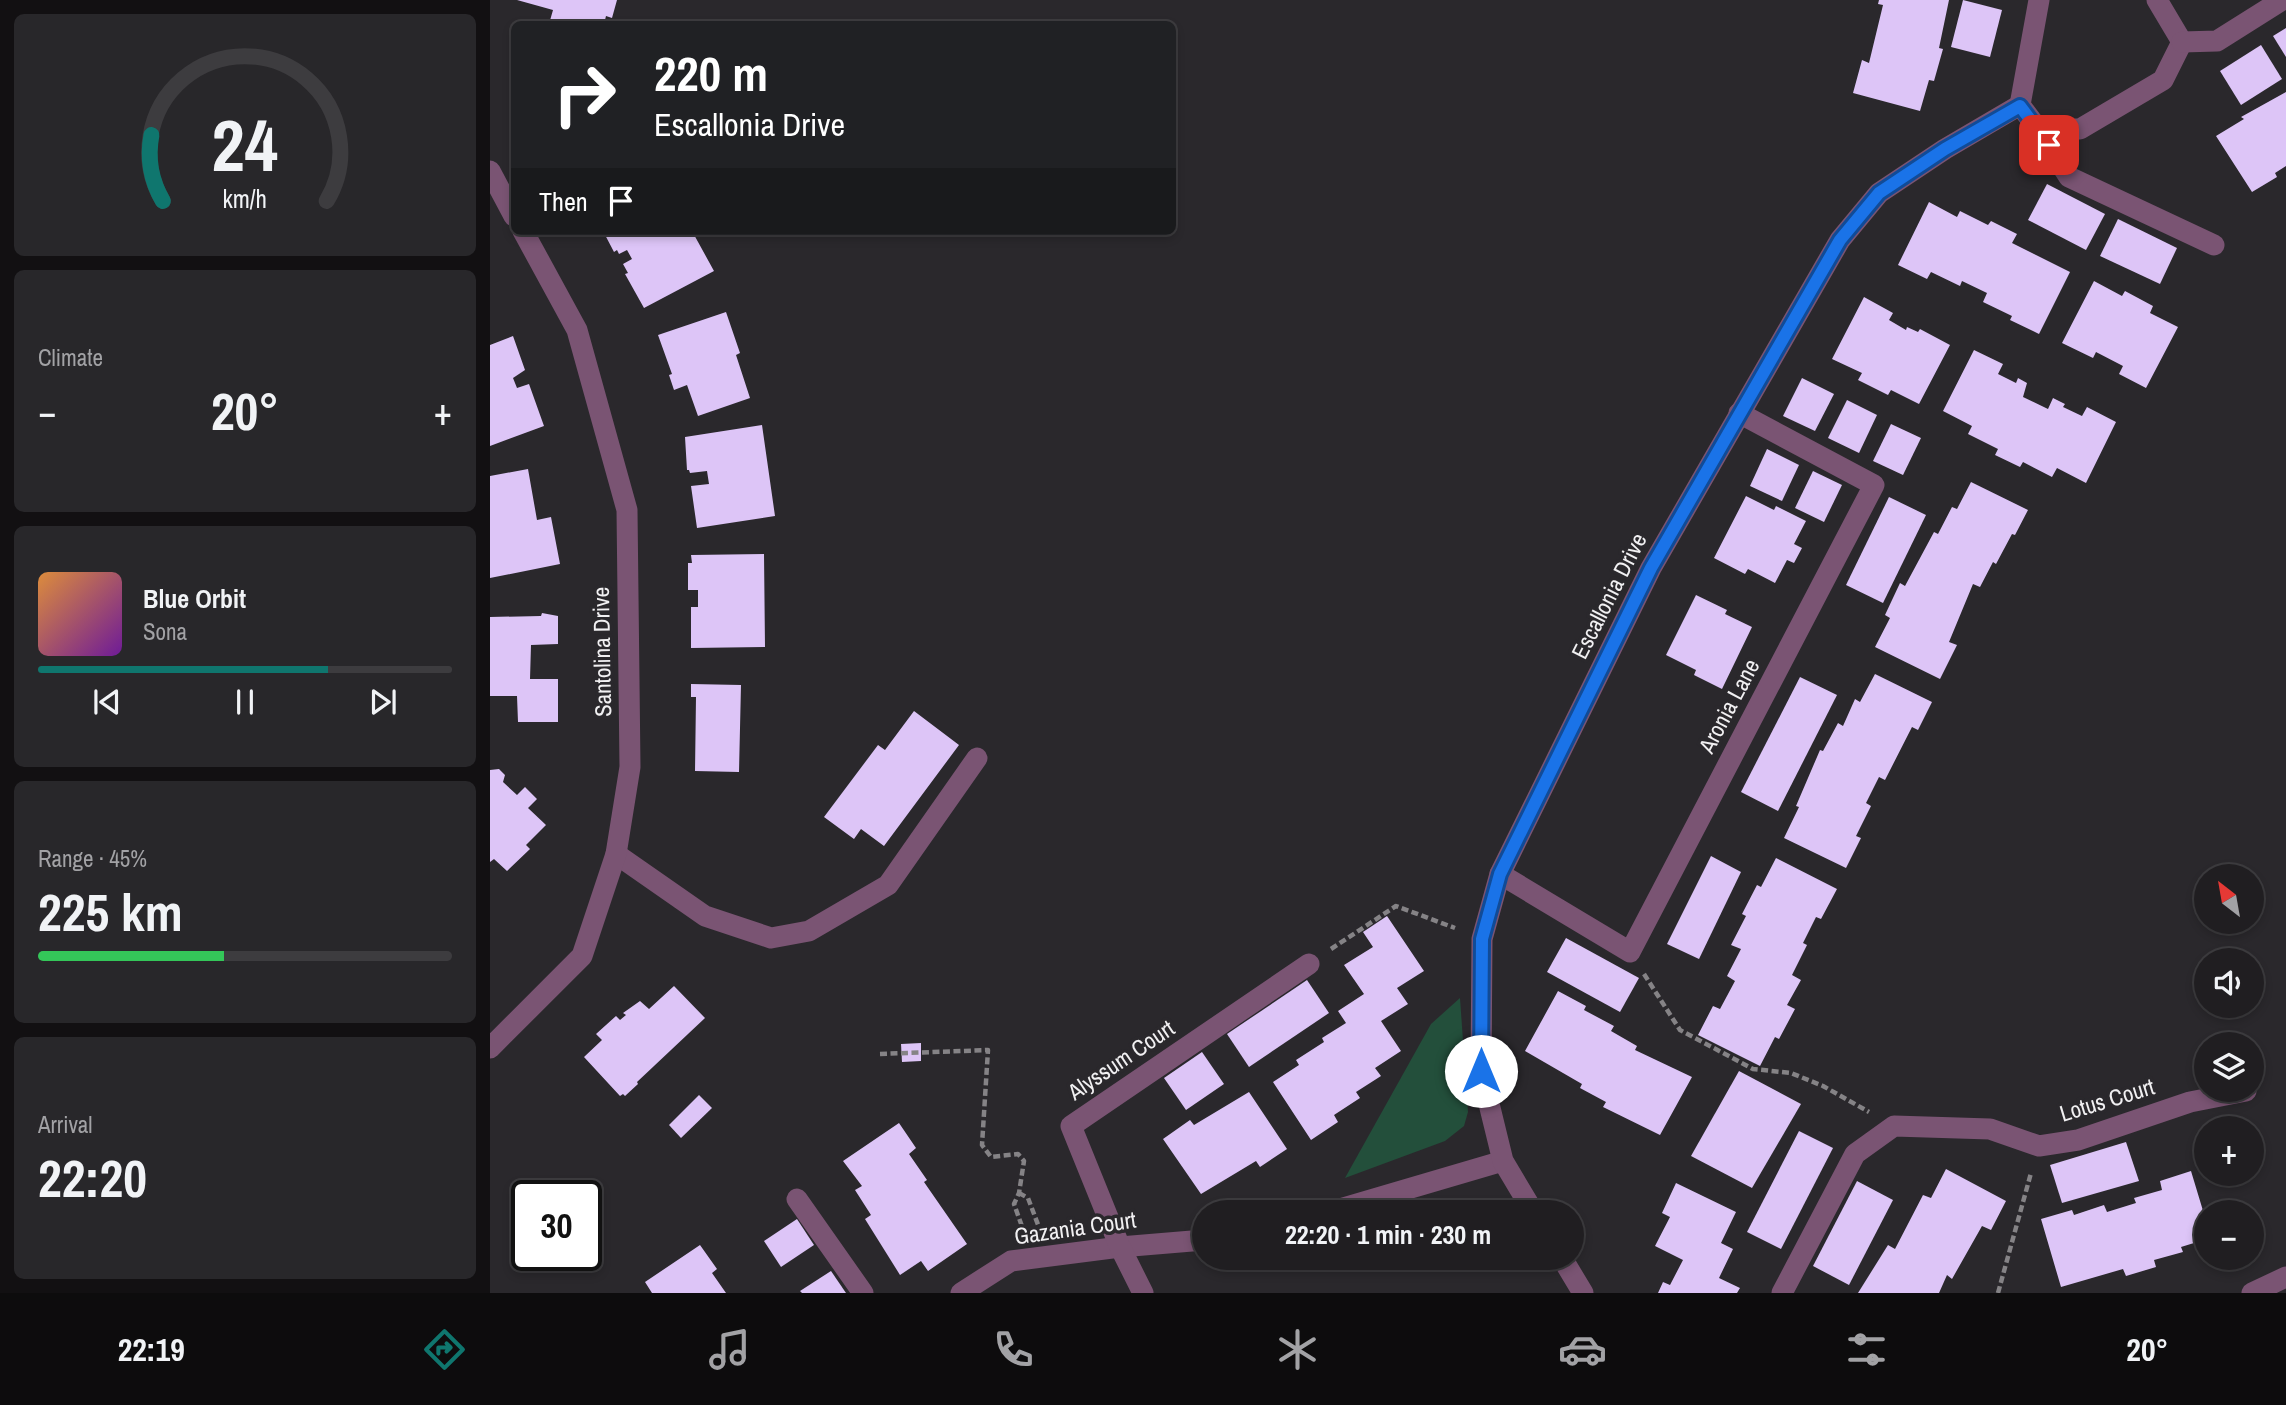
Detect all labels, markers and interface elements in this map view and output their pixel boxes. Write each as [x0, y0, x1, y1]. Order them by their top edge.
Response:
text: 220 m [654, 40, 768, 106]
icon: right [539, 49, 630, 140]
text: 24 [212, 96, 278, 194]
text: Escallonia Drive [654, 103, 845, 146]
pin [2019, 115, 2079, 175]
icon: arrive [2030, 126, 2068, 164]
text: km/h [223, 182, 267, 216]
icon: arrive [602, 182, 640, 220]
text: Then [539, 184, 588, 219]
text: Climate [38, 342, 103, 373]
text: 20° [211, 376, 279, 446]
text: − [38, 386, 56, 437]
text: + [434, 386, 452, 437]
street label: Escallonia Drive [1564, 528, 1654, 664]
text: Blue Orbit [143, 581, 246, 616]
street label: Santolina Drive [585, 587, 618, 717]
text: Sona [143, 616, 187, 647]
street label: Aronia Lane [1690, 653, 1766, 759]
icon: previous [88, 683, 126, 721]
icon: pause [226, 683, 264, 721]
icon: next [364, 683, 402, 721]
text: Range · 45% [38, 843, 147, 874]
north arrow [2194, 864, 2264, 934]
map controls [2194, 864, 2264, 1270]
text: 225 km [38, 877, 183, 947]
button: sound [2194, 948, 2264, 1018]
street label: Alyssum Court [1060, 1012, 1180, 1107]
button: layers [2194, 1032, 2264, 1102]
position arrow [1444, 1034, 1518, 1108]
street label: Lotus Court [2056, 1070, 2158, 1129]
text: Arrival [38, 1109, 93, 1140]
button: + [2194, 1116, 2264, 1186]
text: 22:20 [38, 1143, 147, 1213]
speed limit sign: 30 [511, 1180, 602, 1271]
button: − [2194, 1200, 2264, 1270]
street label: Gazania Court [1012, 1204, 1138, 1251]
text: 22:20 · 1 min · 230 m [1285, 1217, 1491, 1252]
icon: directions [420, 1325, 469, 1374]
icon: music [705, 1325, 754, 1374]
icon: phone [989, 1325, 1038, 1374]
icon: climate [1273, 1325, 1322, 1374]
icon: car [1558, 1325, 1607, 1374]
icon: filters [1842, 1325, 1891, 1374]
text: 22:19 [118, 1328, 185, 1371]
text: 20° [2126, 1328, 2168, 1371]

